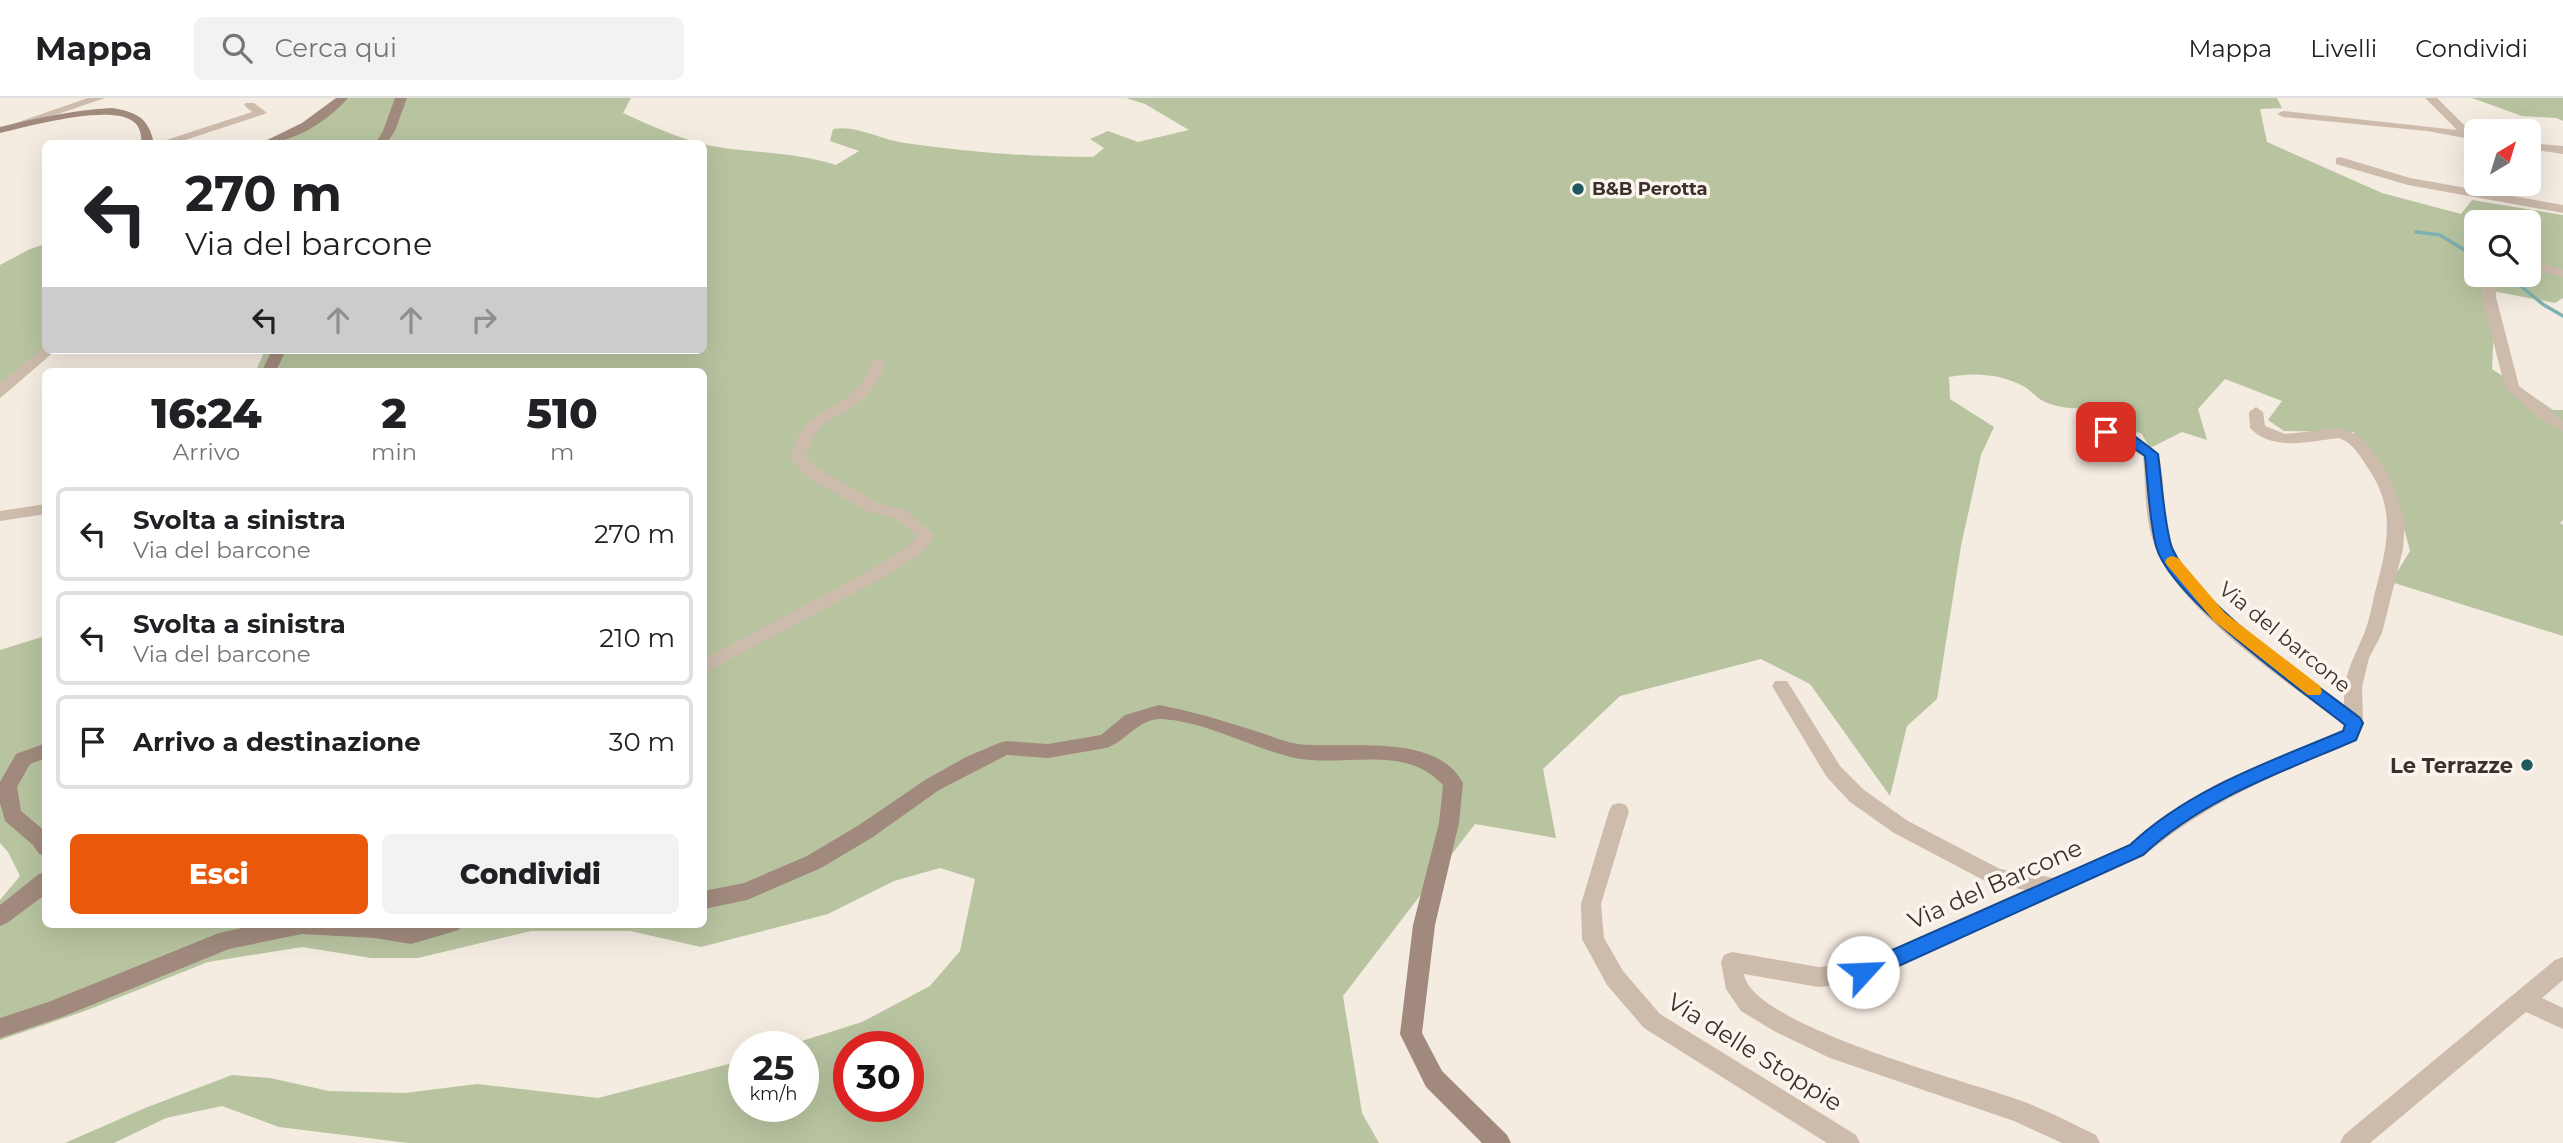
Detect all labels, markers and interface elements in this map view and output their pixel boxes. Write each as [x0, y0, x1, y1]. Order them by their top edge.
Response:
search box [194, 17, 684, 80]
text: Mappa [35, 28, 152, 68]
icon: search [218, 29, 256, 67]
text: Cerca qui [274, 32, 397, 64]
text: Mappa [2189, 34, 2272, 63]
text: Livelli [2310, 34, 2377, 63]
text: Condividi [2415, 34, 2528, 63]
north arrow [2464, 119, 2541, 196]
map controls [2464, 119, 2541, 287]
text: 270 m [185, 164, 342, 223]
icon: left [70, 168, 161, 259]
place label: B&B Perotta [1592, 178, 1708, 200]
marker: B&B Perotta [1570, 181, 1586, 197]
button: search [2464, 210, 2541, 287]
text: Via del barcone [185, 224, 432, 263]
icon: left [246, 301, 284, 339]
icon: ahead [319, 301, 357, 339]
icon: ahead [392, 301, 430, 339]
icon: right [465, 301, 503, 339]
text: 16:24 [151, 387, 262, 439]
text: 2 [382, 387, 407, 439]
text: 510 [526, 387, 598, 439]
pin [2076, 402, 2136, 462]
icon: arrive [2087, 413, 2125, 451]
text: Arrivo [173, 438, 240, 466]
text: min [371, 438, 417, 466]
text: m [550, 438, 574, 466]
text: Svolta a sinistra [133, 504, 346, 536]
icon: left [74, 515, 112, 553]
text: 270 m [594, 518, 675, 550]
text: Via del barcone [133, 536, 311, 564]
street label: Via del barcone [2214, 576, 2356, 698]
text: Svolta a sinistra [133, 608, 346, 640]
icon: left [74, 619, 112, 657]
text: 210 m [599, 622, 675, 654]
text: Via del barcone [133, 640, 311, 668]
icon: arrive [74, 723, 112, 761]
text: Arrivo a destinazione [133, 726, 421, 758]
text: 30 m [609, 726, 675, 758]
place label: Le Terrazze [2390, 753, 2513, 778]
marker: Le Terrazze [2519, 757, 2535, 773]
street label: Via del Barcone [1904, 833, 2086, 935]
button: Esci [70, 834, 368, 914]
button: Condividi [382, 834, 679, 914]
position arrow [1826, 935, 1900, 1009]
street label: Via delle Stoppie [1662, 987, 1848, 1117]
speed limit sign: 30 [833, 1031, 924, 1122]
text: 25 [753, 1046, 794, 1089]
text: km/h [749, 1083, 798, 1105]

